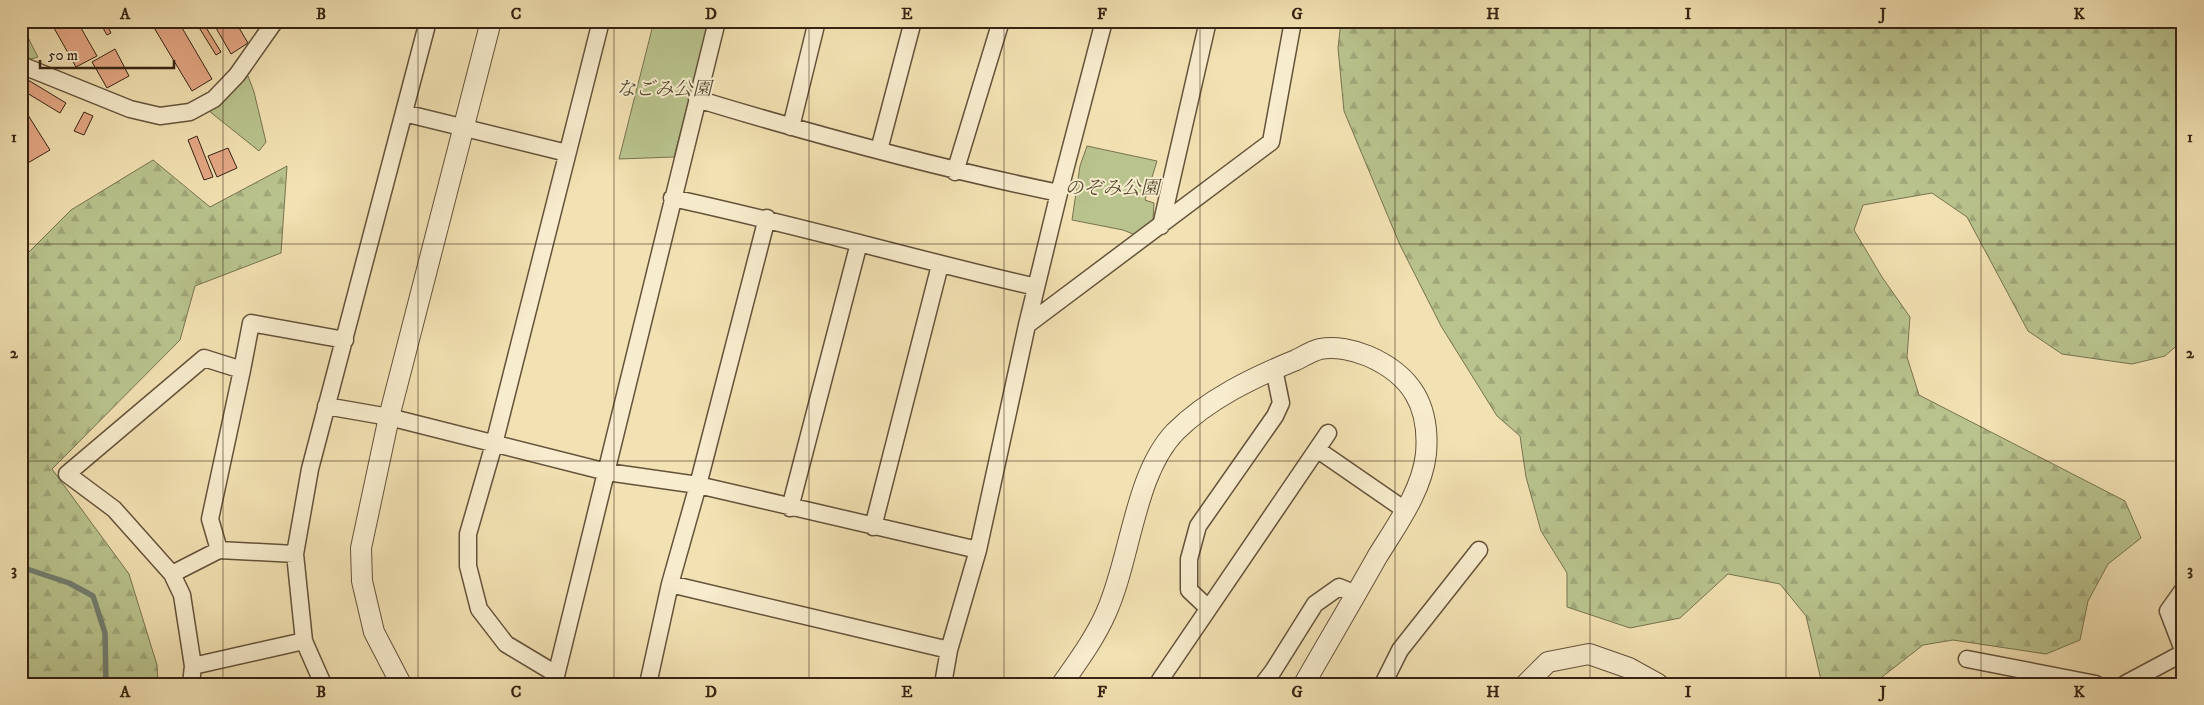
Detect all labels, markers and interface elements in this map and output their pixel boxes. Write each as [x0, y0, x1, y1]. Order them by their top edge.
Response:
text: A [119, 4, 131, 24]
text: B [316, 4, 326, 24]
text: C [511, 4, 521, 24]
text: D [705, 4, 717, 24]
text: E [901, 4, 913, 24]
text: F [1097, 4, 1107, 24]
text: G [1291, 4, 1303, 24]
text: H [1486, 4, 1500, 24]
text: I [1685, 4, 1692, 24]
text: J [1878, 4, 1887, 24]
text: K [2073, 4, 2085, 24]
scale bar [40, 38, 174, 70]
text: 50 m [48, 46, 78, 65]
park label: なごみ公園 [616, 78, 714, 101]
text: 1 [11, 127, 17, 147]
text: 1 [2187, 127, 2193, 147]
park label: のぞみ公園 [1064, 177, 1162, 200]
text: 2 [10, 343, 19, 363]
text: 2 [2186, 343, 2195, 363]
text: 3 [11, 560, 17, 580]
text: 3 [2187, 560, 2193, 580]
text: A [119, 682, 131, 702]
text: B [316, 682, 326, 702]
text: C [511, 682, 521, 702]
text: D [705, 682, 717, 702]
text: E [901, 682, 913, 702]
text: F [1097, 682, 1107, 702]
text: G [1291, 682, 1303, 702]
text: H [1486, 682, 1500, 702]
text: I [1685, 682, 1692, 702]
text: J [1878, 682, 1887, 702]
text: K [2073, 682, 2085, 702]

